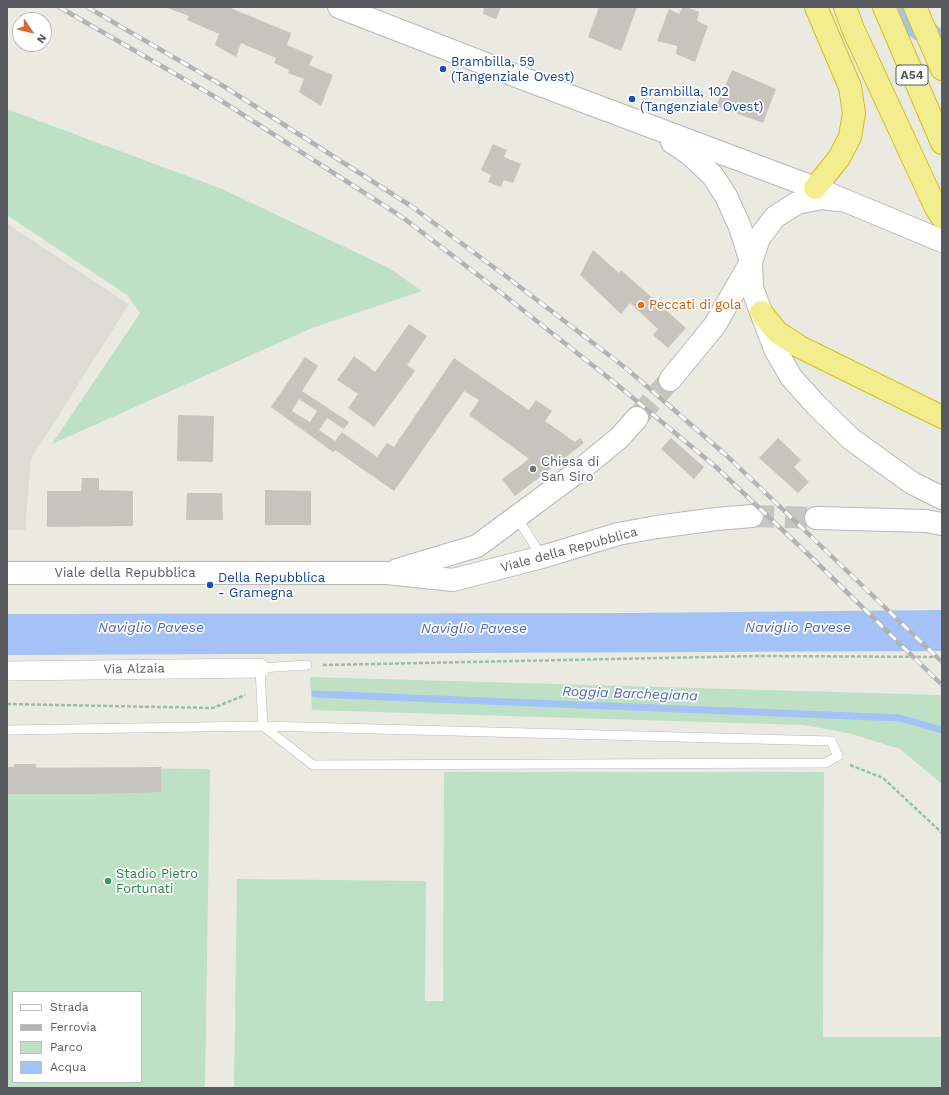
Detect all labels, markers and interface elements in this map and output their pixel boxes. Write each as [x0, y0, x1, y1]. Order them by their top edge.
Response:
north arrow [12, 12, 52, 52]
text: N [34, 32, 49, 46]
place label: Brambilla, 59 (Tangenziale Ovest) [451, 54, 574, 85]
marker: Brambilla, 59 (Tangenziale Ovest) [438, 64, 448, 74]
road number: A54 [896, 65, 928, 85]
place label: Brambilla, 102 (Tangenziale Ovest) [640, 84, 763, 115]
marker: Brambilla, 102 (Tangenziale Ovest) [627, 94, 637, 104]
place label: Peccati di gola [649, 297, 741, 313]
marker: Peccati di gola [636, 300, 646, 310]
place label: Chiesa di San Siro [541, 454, 599, 485]
marker: Chiesa di San Siro [528, 464, 538, 474]
street label: Viale della Repubblica [499, 524, 639, 576]
street label: Viale della Repubblica [54, 565, 196, 581]
place label: Della Repubblica - Gramegna [218, 570, 325, 601]
marker: Della Repubblica - Gramegna [205, 580, 215, 590]
water label: Naviglio Pavese [98, 620, 204, 636]
water label: Naviglio Pavese [745, 620, 851, 636]
water label: Naviglio Pavese [421, 621, 527, 637]
street label: Via Alzaia [103, 661, 165, 677]
water label: Roggia Barchegiana [562, 683, 698, 705]
place label: Stadio Pietro Fortunati [116, 866, 198, 897]
marker: Stadio Pietro Fortunati [103, 876, 113, 886]
legend [12, 991, 142, 1083]
text: Strada [50, 1000, 89, 1014]
text: Ferrovia [50, 1020, 97, 1034]
text: Parco [50, 1040, 83, 1054]
text: Acqua [50, 1060, 86, 1074]

